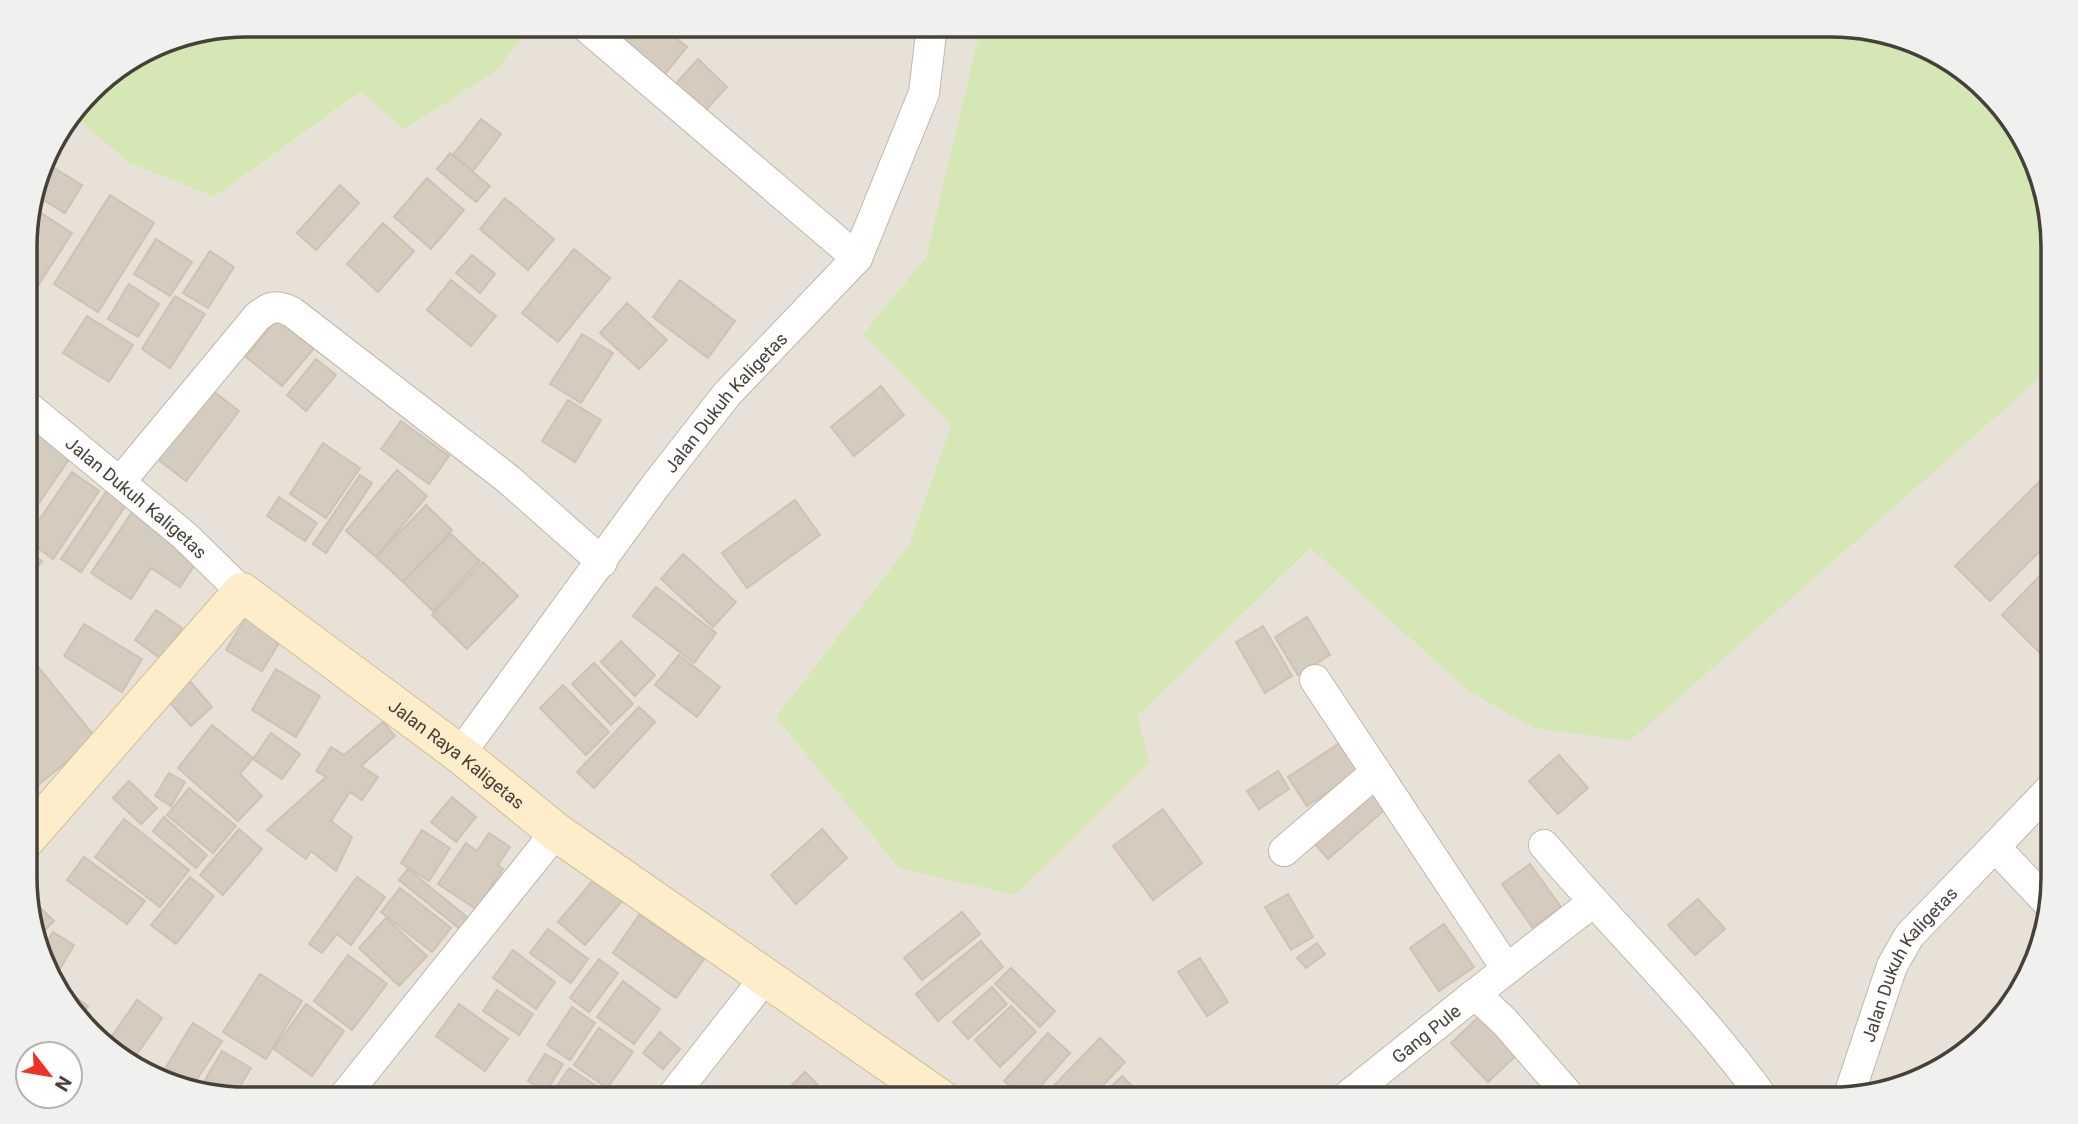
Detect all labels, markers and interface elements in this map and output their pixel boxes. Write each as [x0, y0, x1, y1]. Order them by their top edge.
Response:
street label: Jalan Dukuh Kaligetas [659, 328, 791, 476]
street label: Jalan Dukuh Kaligetas [62, 432, 212, 562]
street label: Jalan Raya Kaligetas [385, 694, 529, 813]
street label: Jalan Dukuh Kaligetas [1857, 882, 1961, 1044]
street label: Gang Pule [1387, 1000, 1464, 1067]
north arrow [14, 1040, 84, 1110]
text: N [50, 1072, 76, 1095]

